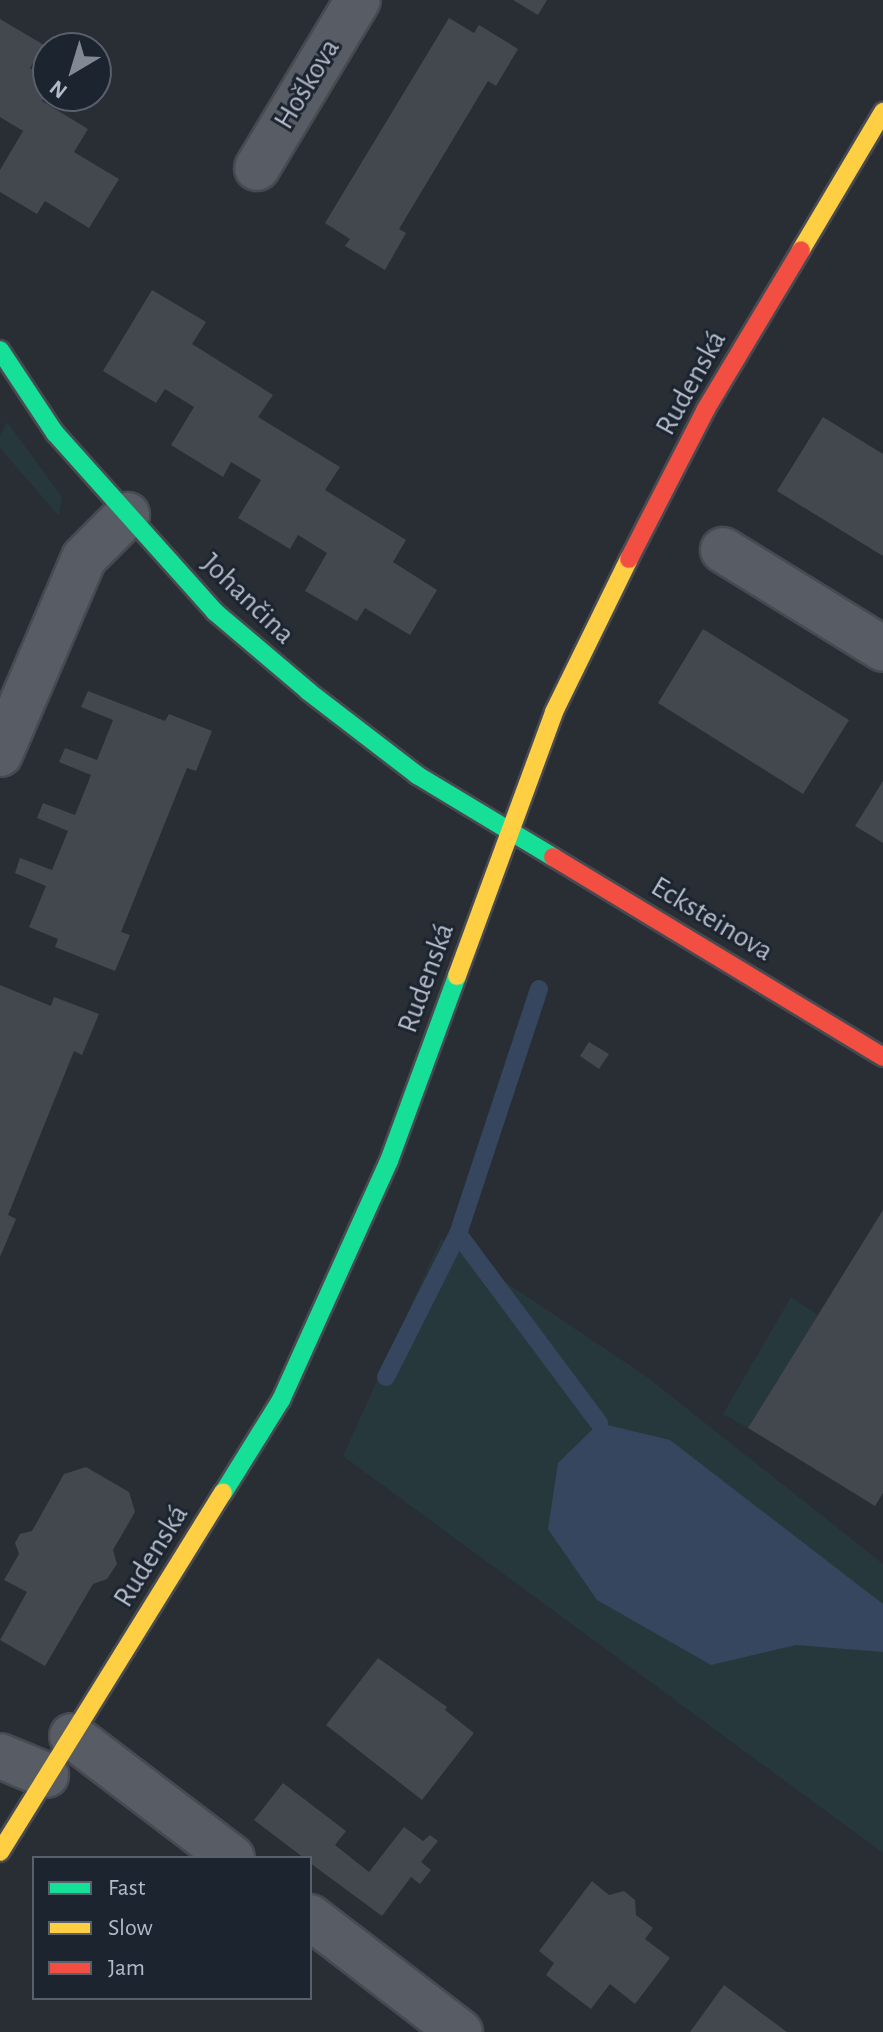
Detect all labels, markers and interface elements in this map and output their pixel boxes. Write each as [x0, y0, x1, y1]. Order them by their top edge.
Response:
north arrow [32, 32, 112, 112]
street label: Hoškova [266, 32, 348, 136]
text: N [46, 76, 71, 103]
street label: Rudenská [648, 324, 734, 442]
street label: Johančina [194, 546, 302, 652]
street label: Ecksteinova [644, 869, 780, 969]
street label: Rudenská [390, 918, 462, 1038]
street label: Rudenská [105, 1498, 197, 1614]
legend [32, 1856, 312, 2000]
text: Fast [108, 1876, 145, 1900]
text: Slow [108, 1916, 153, 1940]
text: Jam [108, 1956, 145, 1980]

